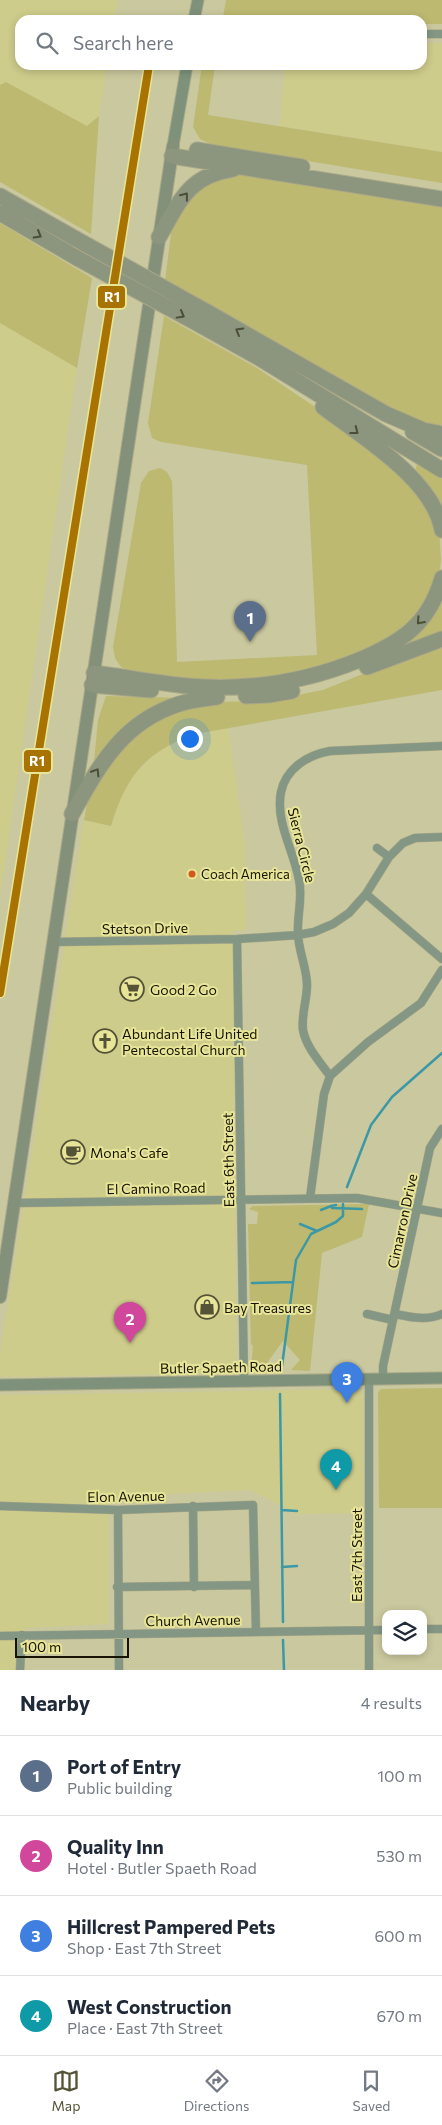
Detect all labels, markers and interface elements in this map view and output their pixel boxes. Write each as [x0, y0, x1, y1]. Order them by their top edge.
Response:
search box [15, 15, 427, 70]
icon: search [33, 29, 61, 57]
text: Search here [73, 31, 173, 54]
one-way arrow [179, 192, 188, 201]
one-way arrow [33, 229, 42, 239]
line badge: R1 [97, 285, 126, 309]
text: R1 [104, 288, 120, 305]
one-way arrow [176, 309, 185, 319]
one-way arrow [236, 327, 245, 337]
one-way arrow [349, 426, 358, 435]
pin: 1 [234, 601, 266, 642]
one-way arrow [417, 616, 426, 625]
your location [177, 726, 203, 752]
line badge: R1 [23, 749, 52, 773]
text: R1 [29, 752, 45, 769]
one-way arrow [90, 768, 100, 777]
street label: Sierra Circle [284, 806, 320, 884]
place label: Coach America [201, 866, 290, 882]
marker: Coach America [187, 869, 197, 879]
street label: Stetson Drive [102, 919, 188, 937]
supermarket icon: Good 2 Go [119, 976, 145, 1002]
place label: Good 2 Go [150, 981, 217, 998]
place label: Abundant Life United Pentecostal Church [122, 1025, 257, 1058]
church icon: Abundant Life United Pentecostal Church [92, 1028, 118, 1054]
street label: East 6th Street [219, 1112, 237, 1208]
cafe icon: Mona's Cafe [60, 1139, 86, 1165]
place label: Mona's Cafe [90, 1144, 168, 1161]
street label: Cimarron Drive [384, 1172, 420, 1270]
street label: El Camino Road [106, 1179, 206, 1197]
shop icon: Bay Treasures [194, 1294, 220, 1320]
place label: Bay Treasures [224, 1299, 311, 1316]
pin: 2 [114, 1302, 146, 1343]
street label: Butler Spaeth Road [160, 1357, 282, 1377]
pin: 3 [331, 1362, 363, 1403]
pin: 4 [320, 1449, 352, 1490]
street label: Elon Avenue [87, 1487, 165, 1505]
street label: East 7th Street [348, 1508, 365, 1602]
map controls [382, 1610, 427, 1655]
button: layers [382, 1610, 427, 1655]
street label: Church Avenue [145, 1611, 241, 1629]
scale bar [15, 1635, 129, 1658]
text: 100 m [22, 1638, 61, 1655]
text: Nearby [20, 1690, 90, 1715]
text: 4 results [361, 1693, 422, 1712]
text: Port of Entry [67, 1755, 181, 1778]
text: 1 [32, 1766, 40, 1785]
text: 100 m [377, 1766, 422, 1785]
text: Public building [67, 1778, 172, 1797]
text: Quality Inn [67, 1835, 164, 1858]
text: 2 [31, 1846, 41, 1865]
text: 530 m [376, 1846, 422, 1865]
text: Hotel · Butler Spaeth Road [67, 1858, 257, 1877]
text: Hillcrest Pampered Pets [67, 1915, 275, 1938]
text: 3 [31, 1926, 41, 1945]
text: 600 m [374, 1926, 422, 1945]
text: Shop · East 7th Street [67, 1938, 222, 1957]
text: West Construction [67, 1995, 232, 2018]
text: 4 [31, 2006, 41, 2025]
text: 670 m [376, 2006, 422, 2025]
text: Place · East 7th Street [67, 2018, 223, 2037]
tab: Map [52, 2067, 80, 2114]
tab: Directions [184, 2067, 249, 2114]
tab: Saved [353, 2067, 390, 2114]

